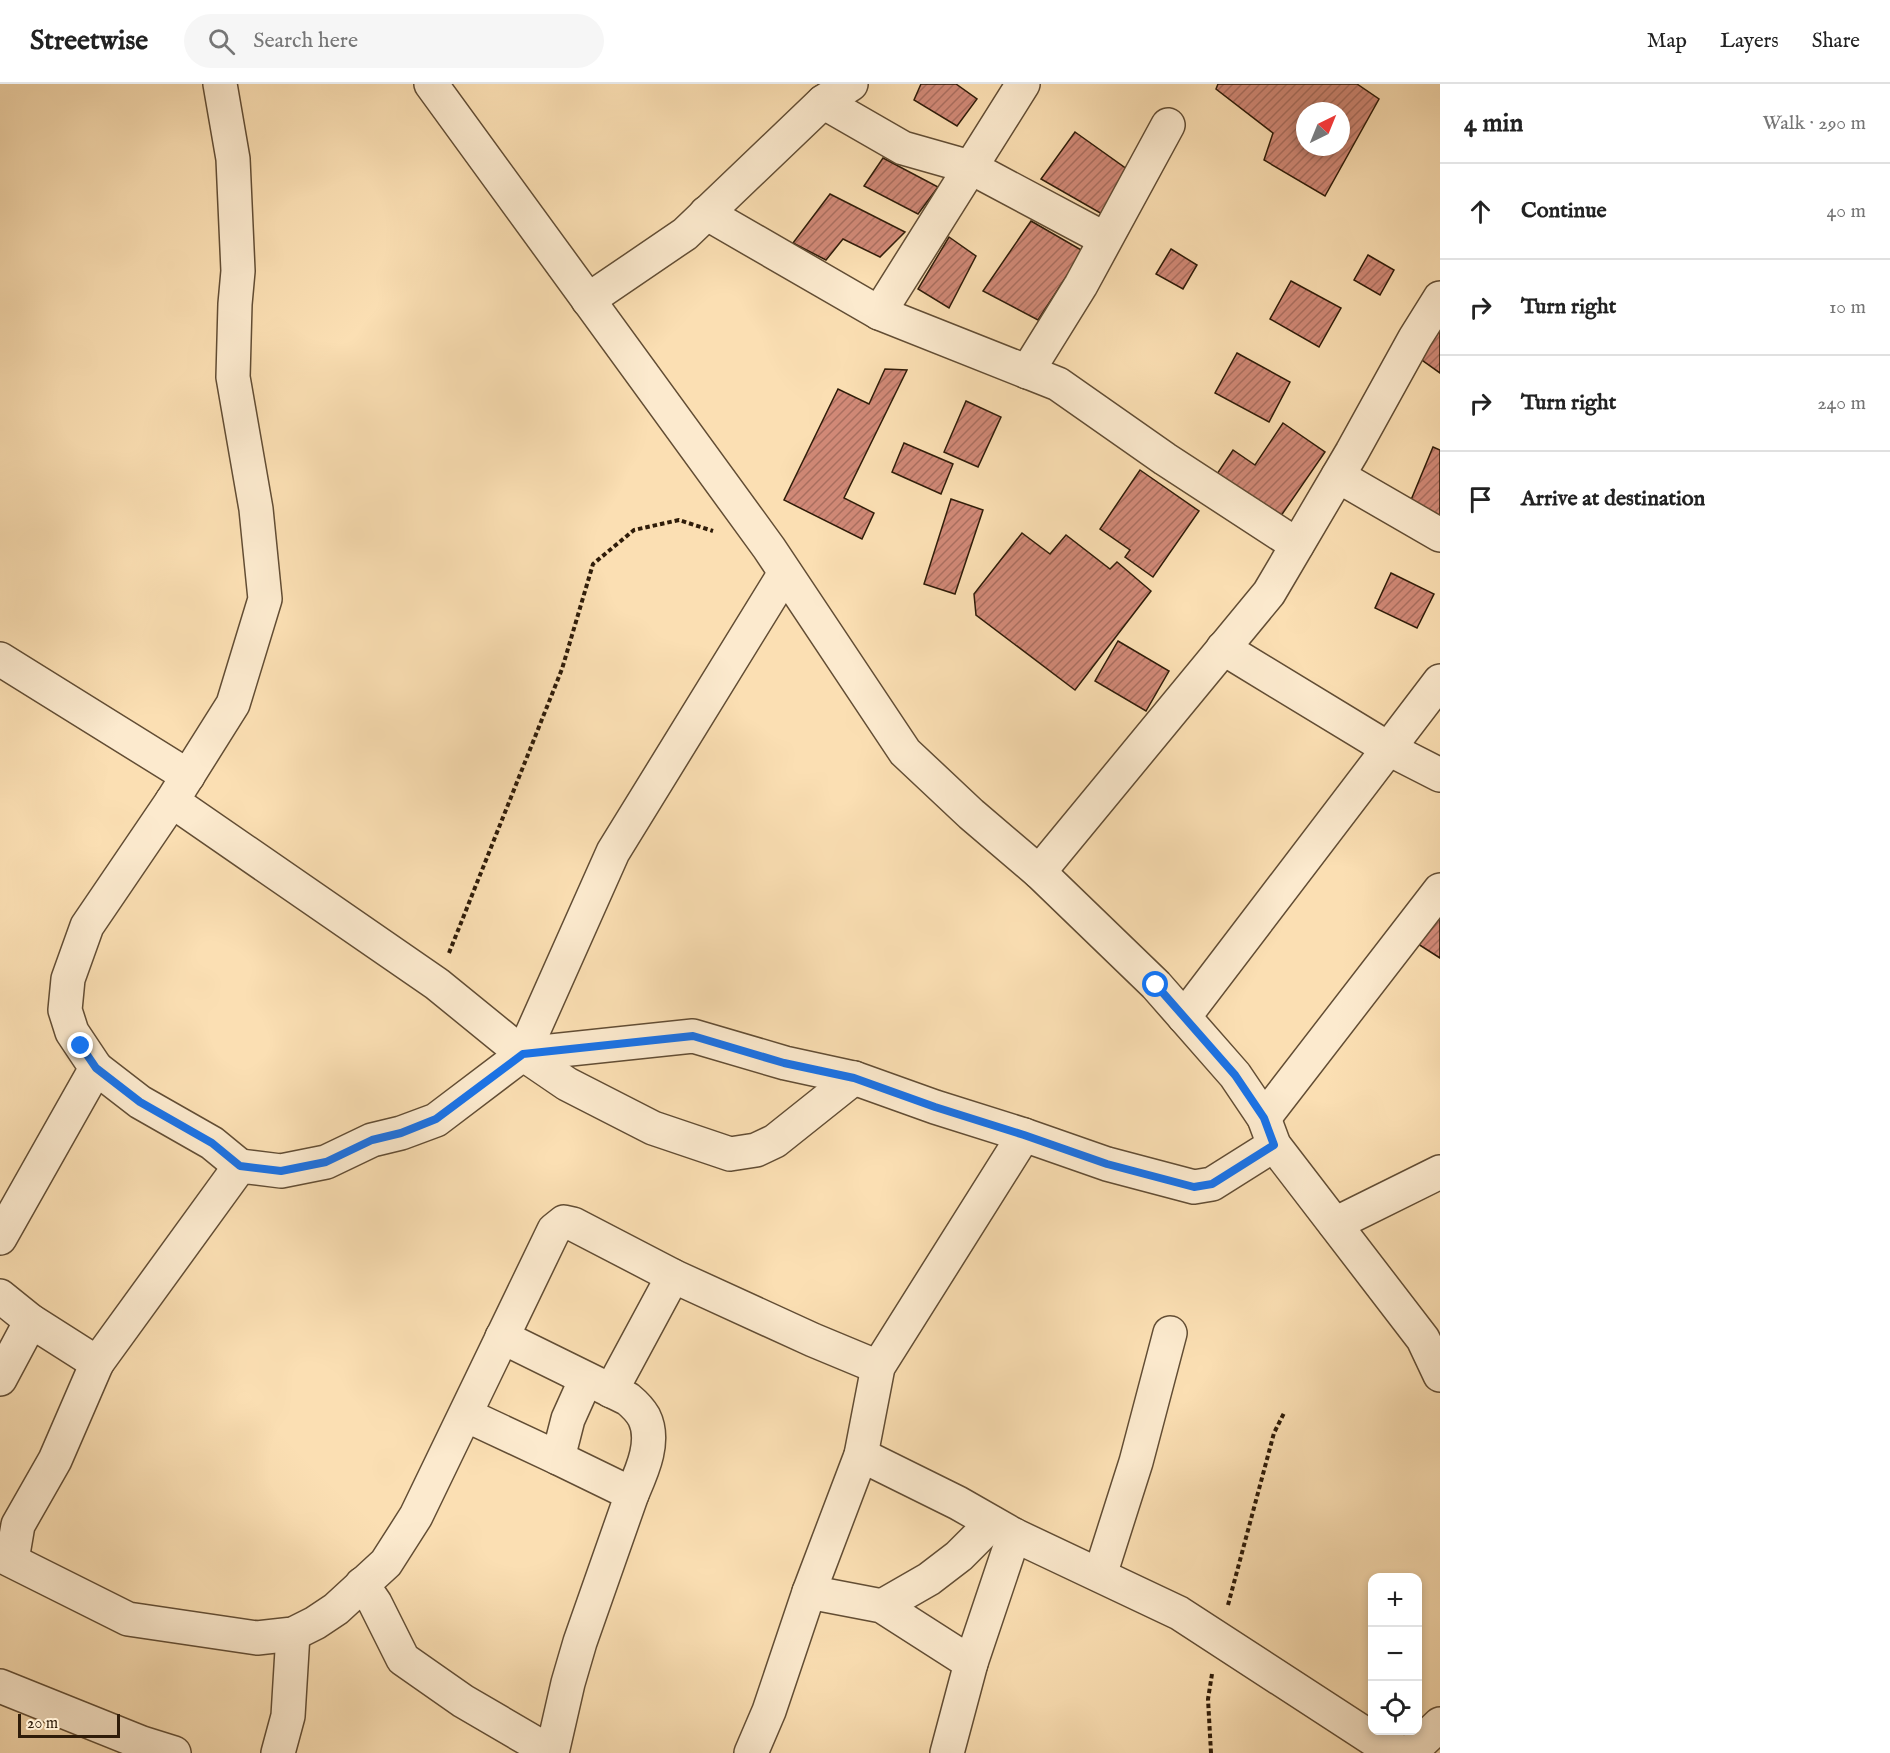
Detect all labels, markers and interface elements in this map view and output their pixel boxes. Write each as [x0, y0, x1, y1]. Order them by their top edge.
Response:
search box [184, 14, 604, 68]
text: Streetwise [30, 24, 148, 59]
icon: search [205, 25, 238, 58]
text: Search here [253, 27, 358, 55]
text: Map [1647, 28, 1687, 55]
text: Layers [1720, 28, 1779, 55]
text: Share [1812, 28, 1860, 55]
north arrow [1296, 102, 1350, 156]
text: 4 min [1464, 107, 1523, 140]
text: Walk · 290 m [1762, 111, 1866, 136]
icon: ahead [1464, 195, 1497, 228]
text: Continue [1521, 197, 1607, 225]
text: 40 m [1827, 199, 1866, 224]
icon: right [1464, 291, 1497, 324]
text: Turn right [1521, 293, 1616, 321]
text: 10 m [1829, 295, 1866, 320]
icon: right [1464, 387, 1497, 420]
text: Turn right [1521, 389, 1616, 417]
text: 240 m [1817, 391, 1866, 416]
icon: arrive [1464, 483, 1497, 516]
text: Arrive at destination [1521, 485, 1705, 513]
route start [1142, 971, 1168, 997]
route end [67, 1032, 93, 1058]
map controls [1368, 1573, 1422, 1735]
button: + [1368, 1573, 1422, 1627]
button: − [1368, 1627, 1422, 1681]
button: locate [1368, 1681, 1422, 1735]
scale bar [18, 1711, 120, 1738]
text: 20 m [27, 1714, 58, 1734]

